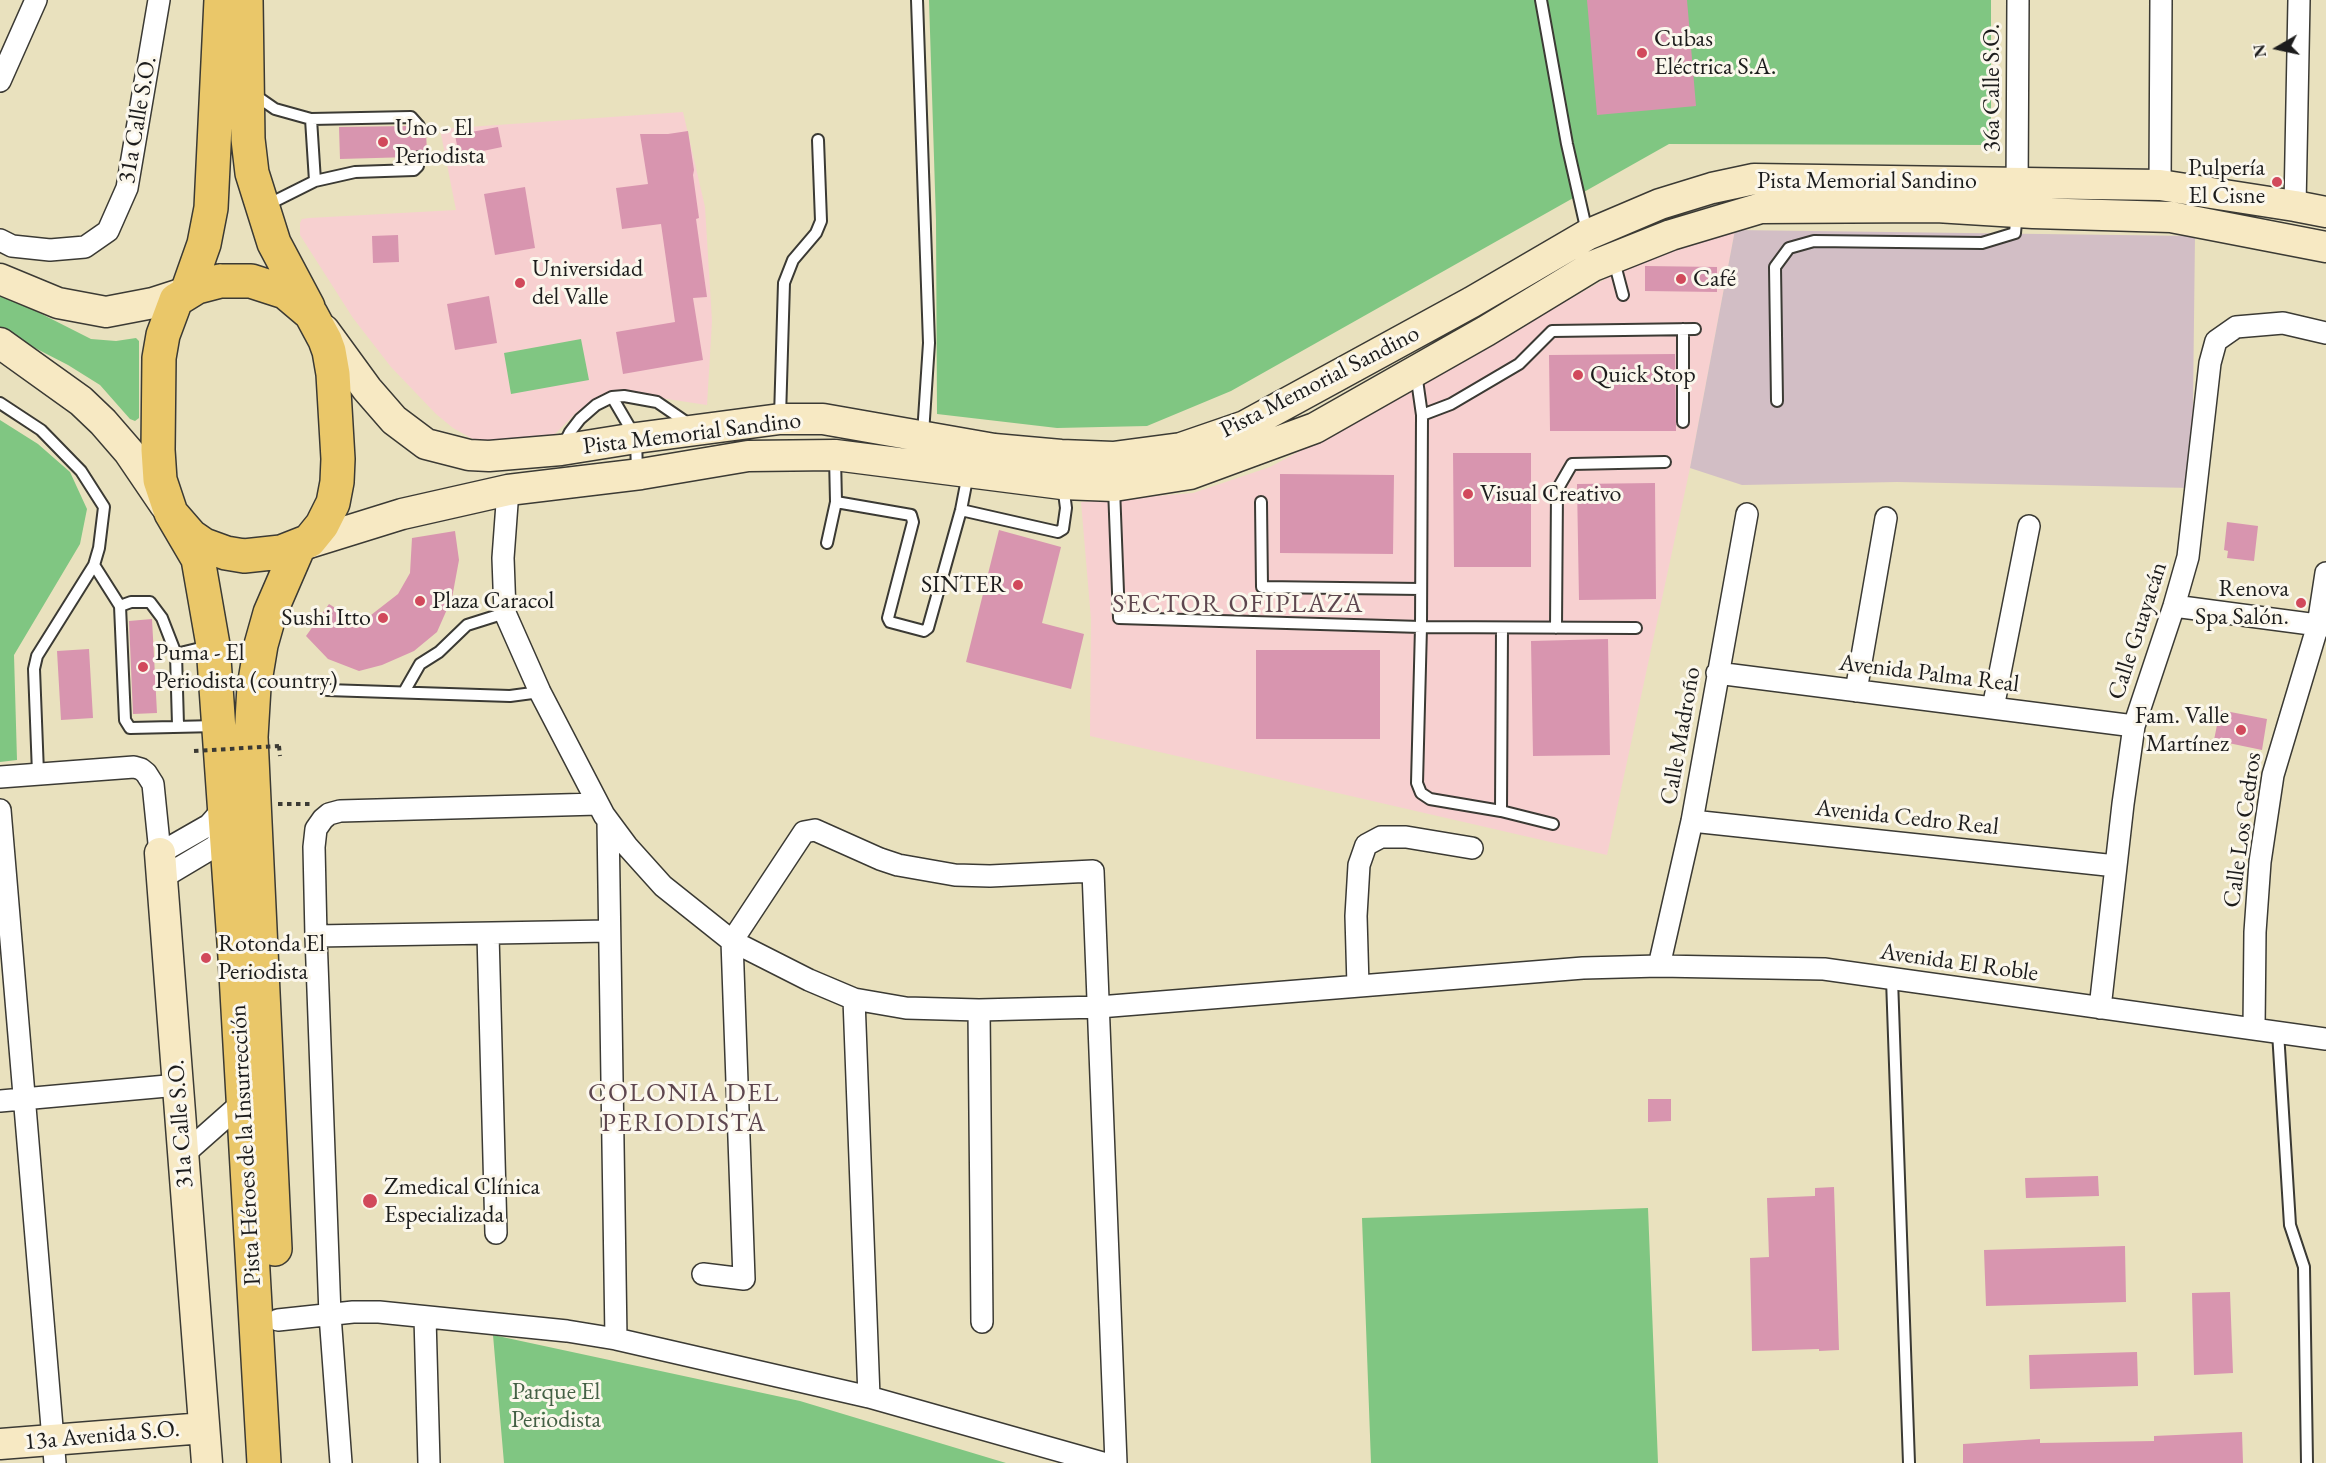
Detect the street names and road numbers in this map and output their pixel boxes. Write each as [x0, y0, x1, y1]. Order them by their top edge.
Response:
street label: 36a Calle S.O. [1978, 24, 2006, 152]
street label: 31a Calle S.O. [113, 54, 163, 186]
street label: Pista Memorial Sandino [1757, 167, 1977, 195]
street label: Pista Memorial Sandino [1216, 319, 1424, 445]
street label: Pista Memorial Sandino [581, 406, 803, 462]
street label: Calle Guayacán [2102, 558, 2174, 704]
street label: Avenida Palma Real [1837, 649, 2021, 699]
street label: Calle Madroño [1655, 665, 1707, 807]
street label: Calle Los Cedros [2218, 750, 2268, 910]
street label: Avenida Cedro Real [1814, 794, 2000, 842]
street label: Avenida El Roble [1878, 938, 2040, 988]
street label: Pista Héroes de la Insurrección [224, 1004, 268, 1286]
street label: 31a Calle S.O. [162, 1059, 200, 1189]
street label: 13a Avenida S.O. [23, 1415, 181, 1457]

